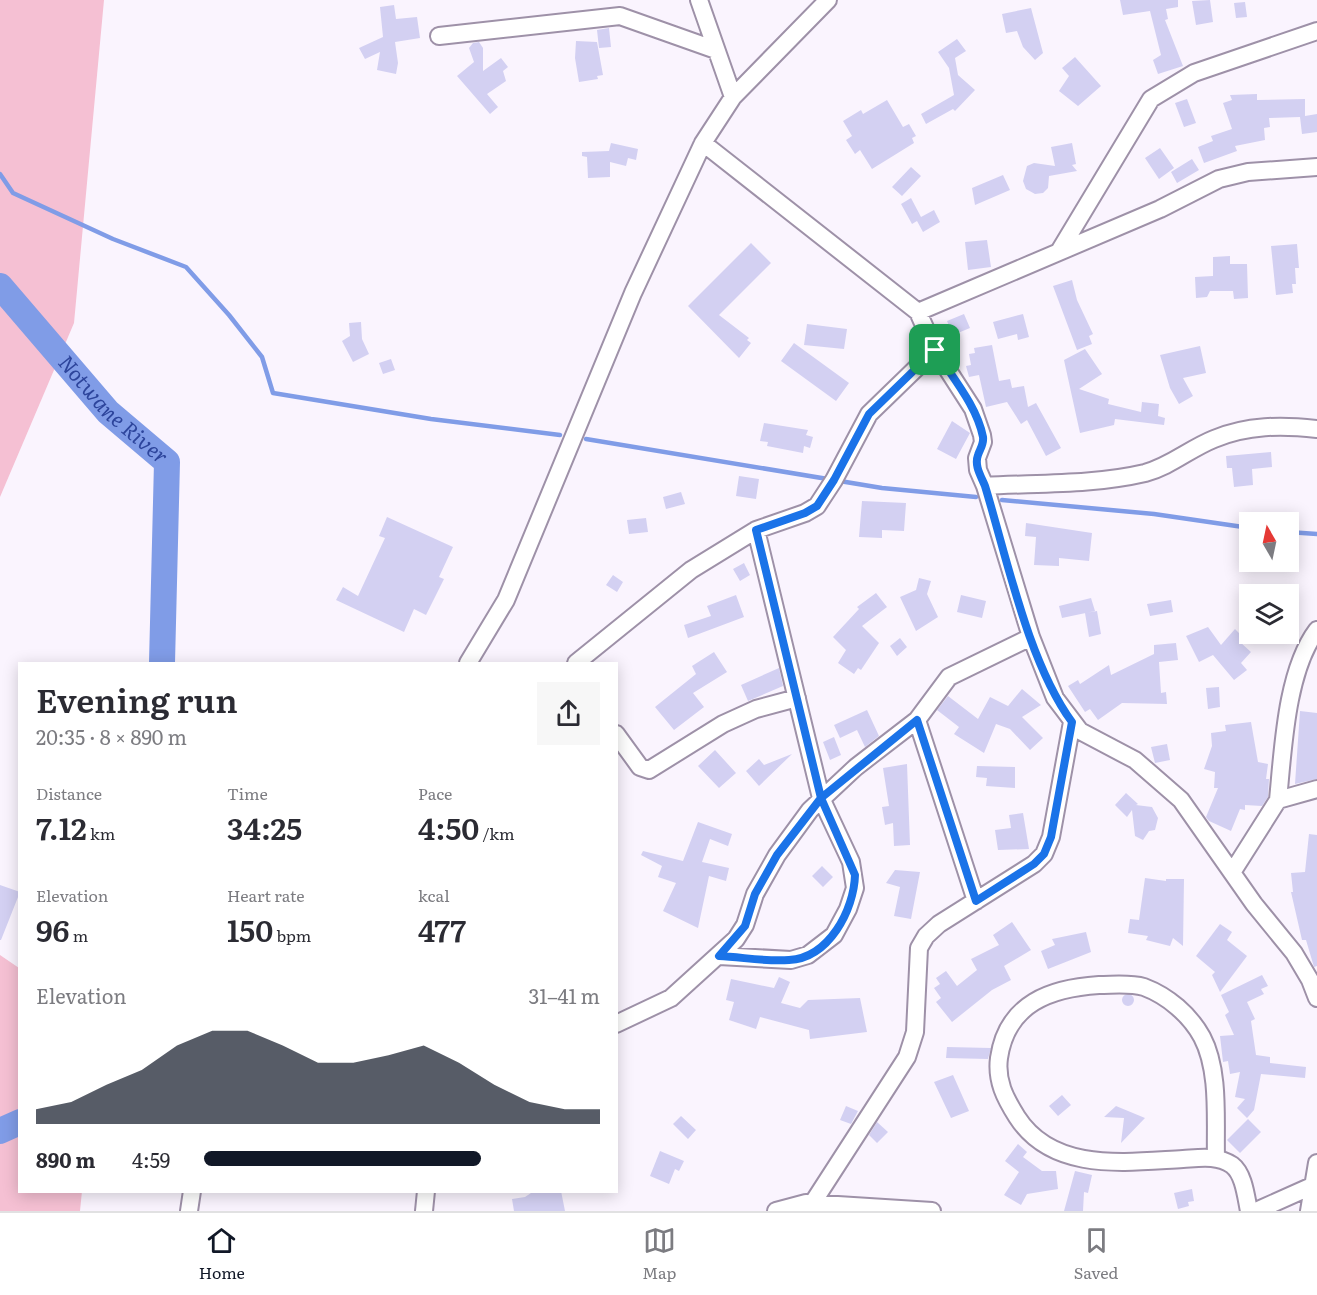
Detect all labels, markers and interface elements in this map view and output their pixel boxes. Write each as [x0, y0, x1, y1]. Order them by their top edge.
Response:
pin [909, 324, 960, 375]
icon: arrive [918, 333, 951, 366]
water label: Notwane River [52, 347, 176, 470]
north arrow [1239, 512, 1299, 572]
map controls [1239, 512, 1299, 644]
button: layers [1239, 584, 1299, 644]
text: Evening run [36, 674, 238, 723]
button: share [537, 682, 600, 745]
text: 20:35 · 8 × 890 m [36, 721, 187, 751]
text: Distance [36, 781, 102, 805]
text: Time [227, 781, 268, 805]
text: Pace [418, 781, 452, 805]
text: 7.12 [36, 805, 87, 849]
text: 34:25 [227, 805, 302, 849]
text: 4:50 [418, 805, 479, 849]
text: km [87, 821, 115, 845]
text: /km [479, 821, 515, 845]
text: Elevation [36, 883, 108, 907]
text: Heart rate [227, 883, 305, 907]
text: kcal [418, 883, 450, 907]
text: 96 [36, 907, 70, 951]
text: 150 [227, 907, 273, 951]
text: 477 [418, 907, 466, 951]
text: m [70, 923, 88, 947]
text: bpm [273, 923, 311, 947]
text: Elevation [36, 980, 126, 1010]
text: 31–41 m [528, 980, 600, 1010]
text: 890 m [36, 1144, 95, 1174]
text: 4:59 [132, 1144, 170, 1174]
tab: Home [199, 1224, 245, 1284]
tab: Map [642, 1224, 676, 1284]
tab: Saved [1074, 1224, 1118, 1284]

